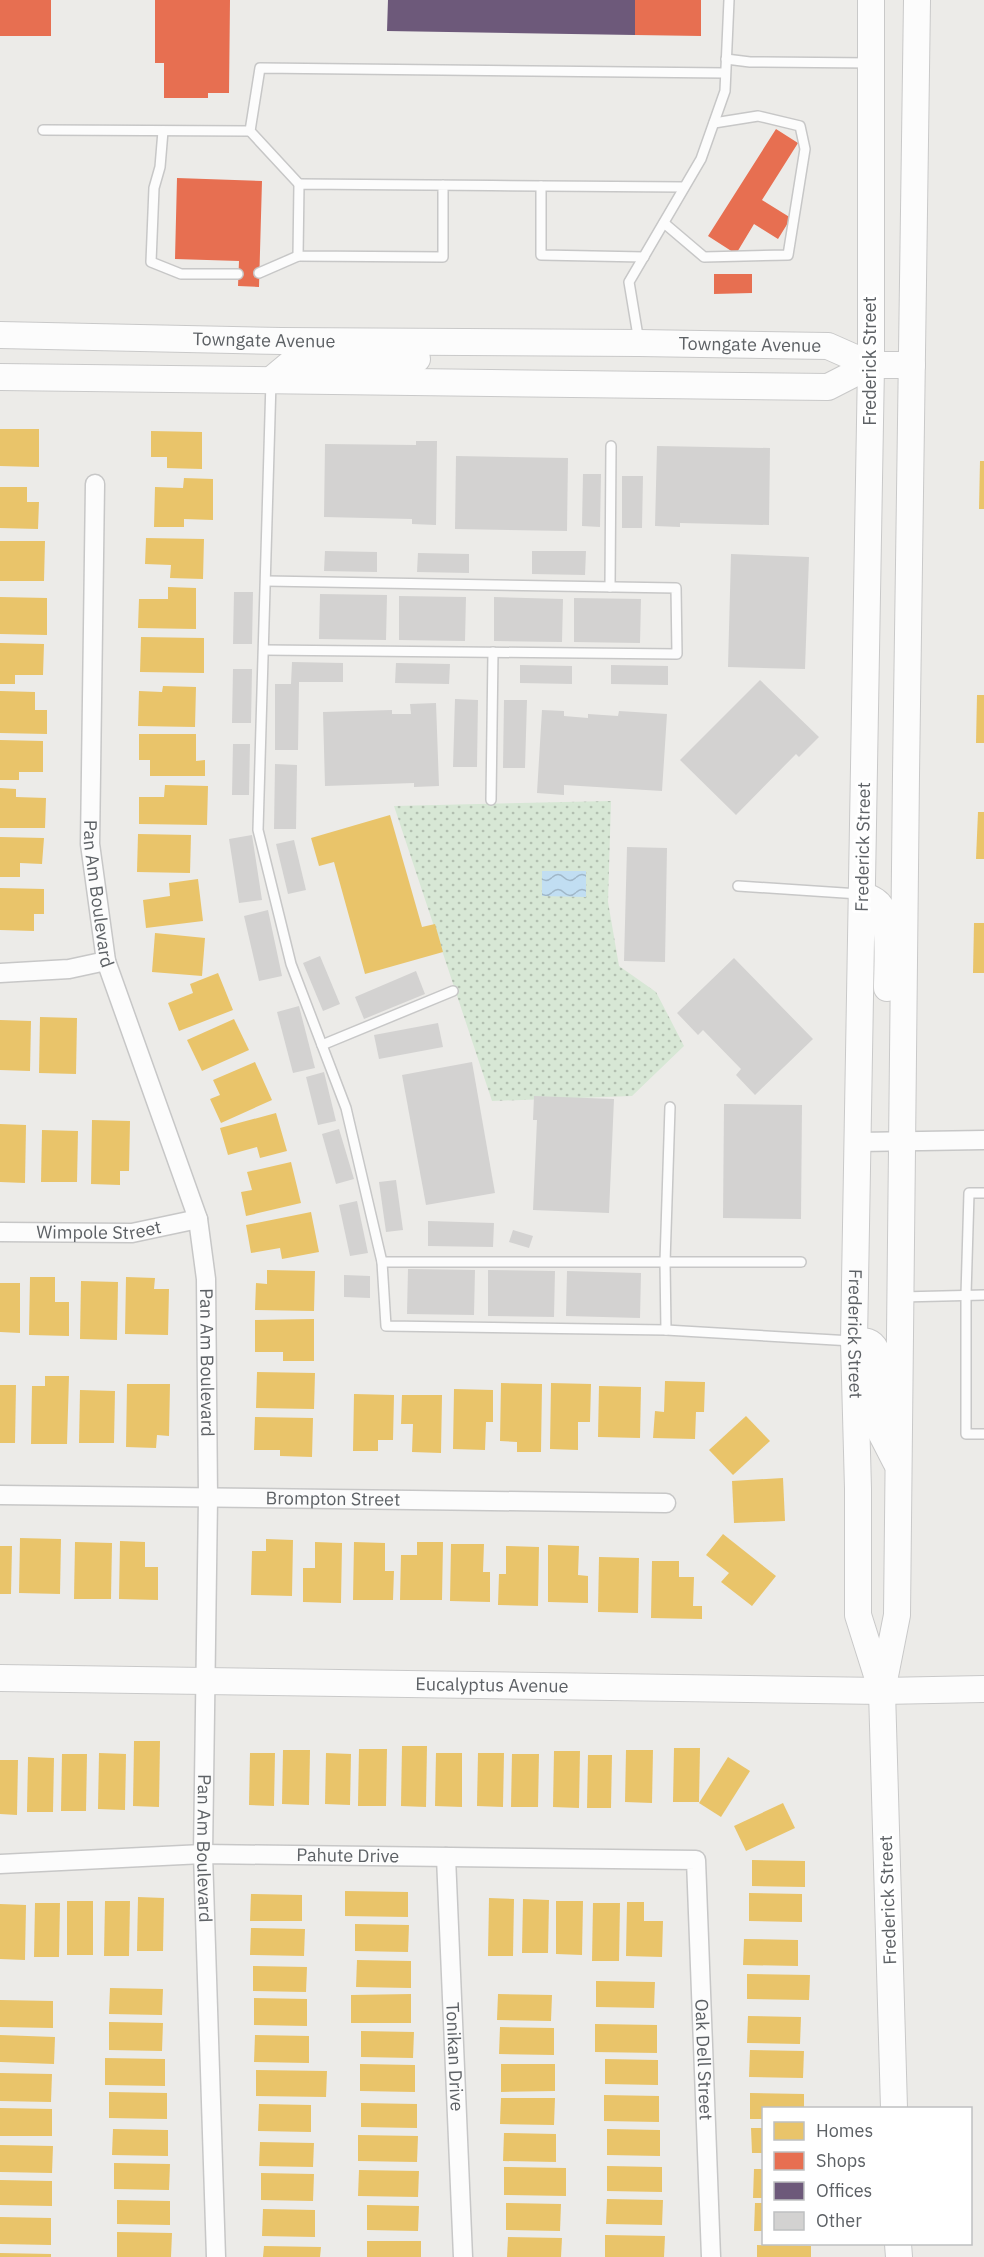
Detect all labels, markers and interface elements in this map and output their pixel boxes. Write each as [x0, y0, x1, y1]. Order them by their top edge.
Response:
street label: Frederick Street [858, 296, 881, 426]
street label: Towngate Avenue [192, 327, 336, 352]
street label: Towngate Avenue [678, 332, 822, 357]
street label: Frederick Street [850, 782, 875, 912]
street label: Pan Am Boulevard [79, 820, 119, 970]
street label: Wimpole Street [36, 1215, 163, 1244]
street label: Frederick Street [843, 1269, 868, 1399]
street label: Pan Am Boulevard [195, 1288, 219, 1437]
street label: Brompton Street [265, 1486, 400, 1511]
street label: Eucalyptus Avenue [415, 1672, 569, 1697]
street label: Pan Am Boulevard [192, 1774, 217, 1923]
street label: Frederick Street [874, 1835, 901, 1965]
street label: Pahute Drive [296, 1843, 400, 1867]
street label: Oak Dell Street [690, 1998, 718, 2121]
street label: Tonikan Drive [441, 2002, 469, 2112]
legend [762, 2107, 972, 2245]
text: Homes [816, 2119, 873, 2142]
text: Shops [816, 2149, 866, 2172]
text: Offices [816, 2179, 872, 2202]
text: Other [816, 2209, 862, 2232]

